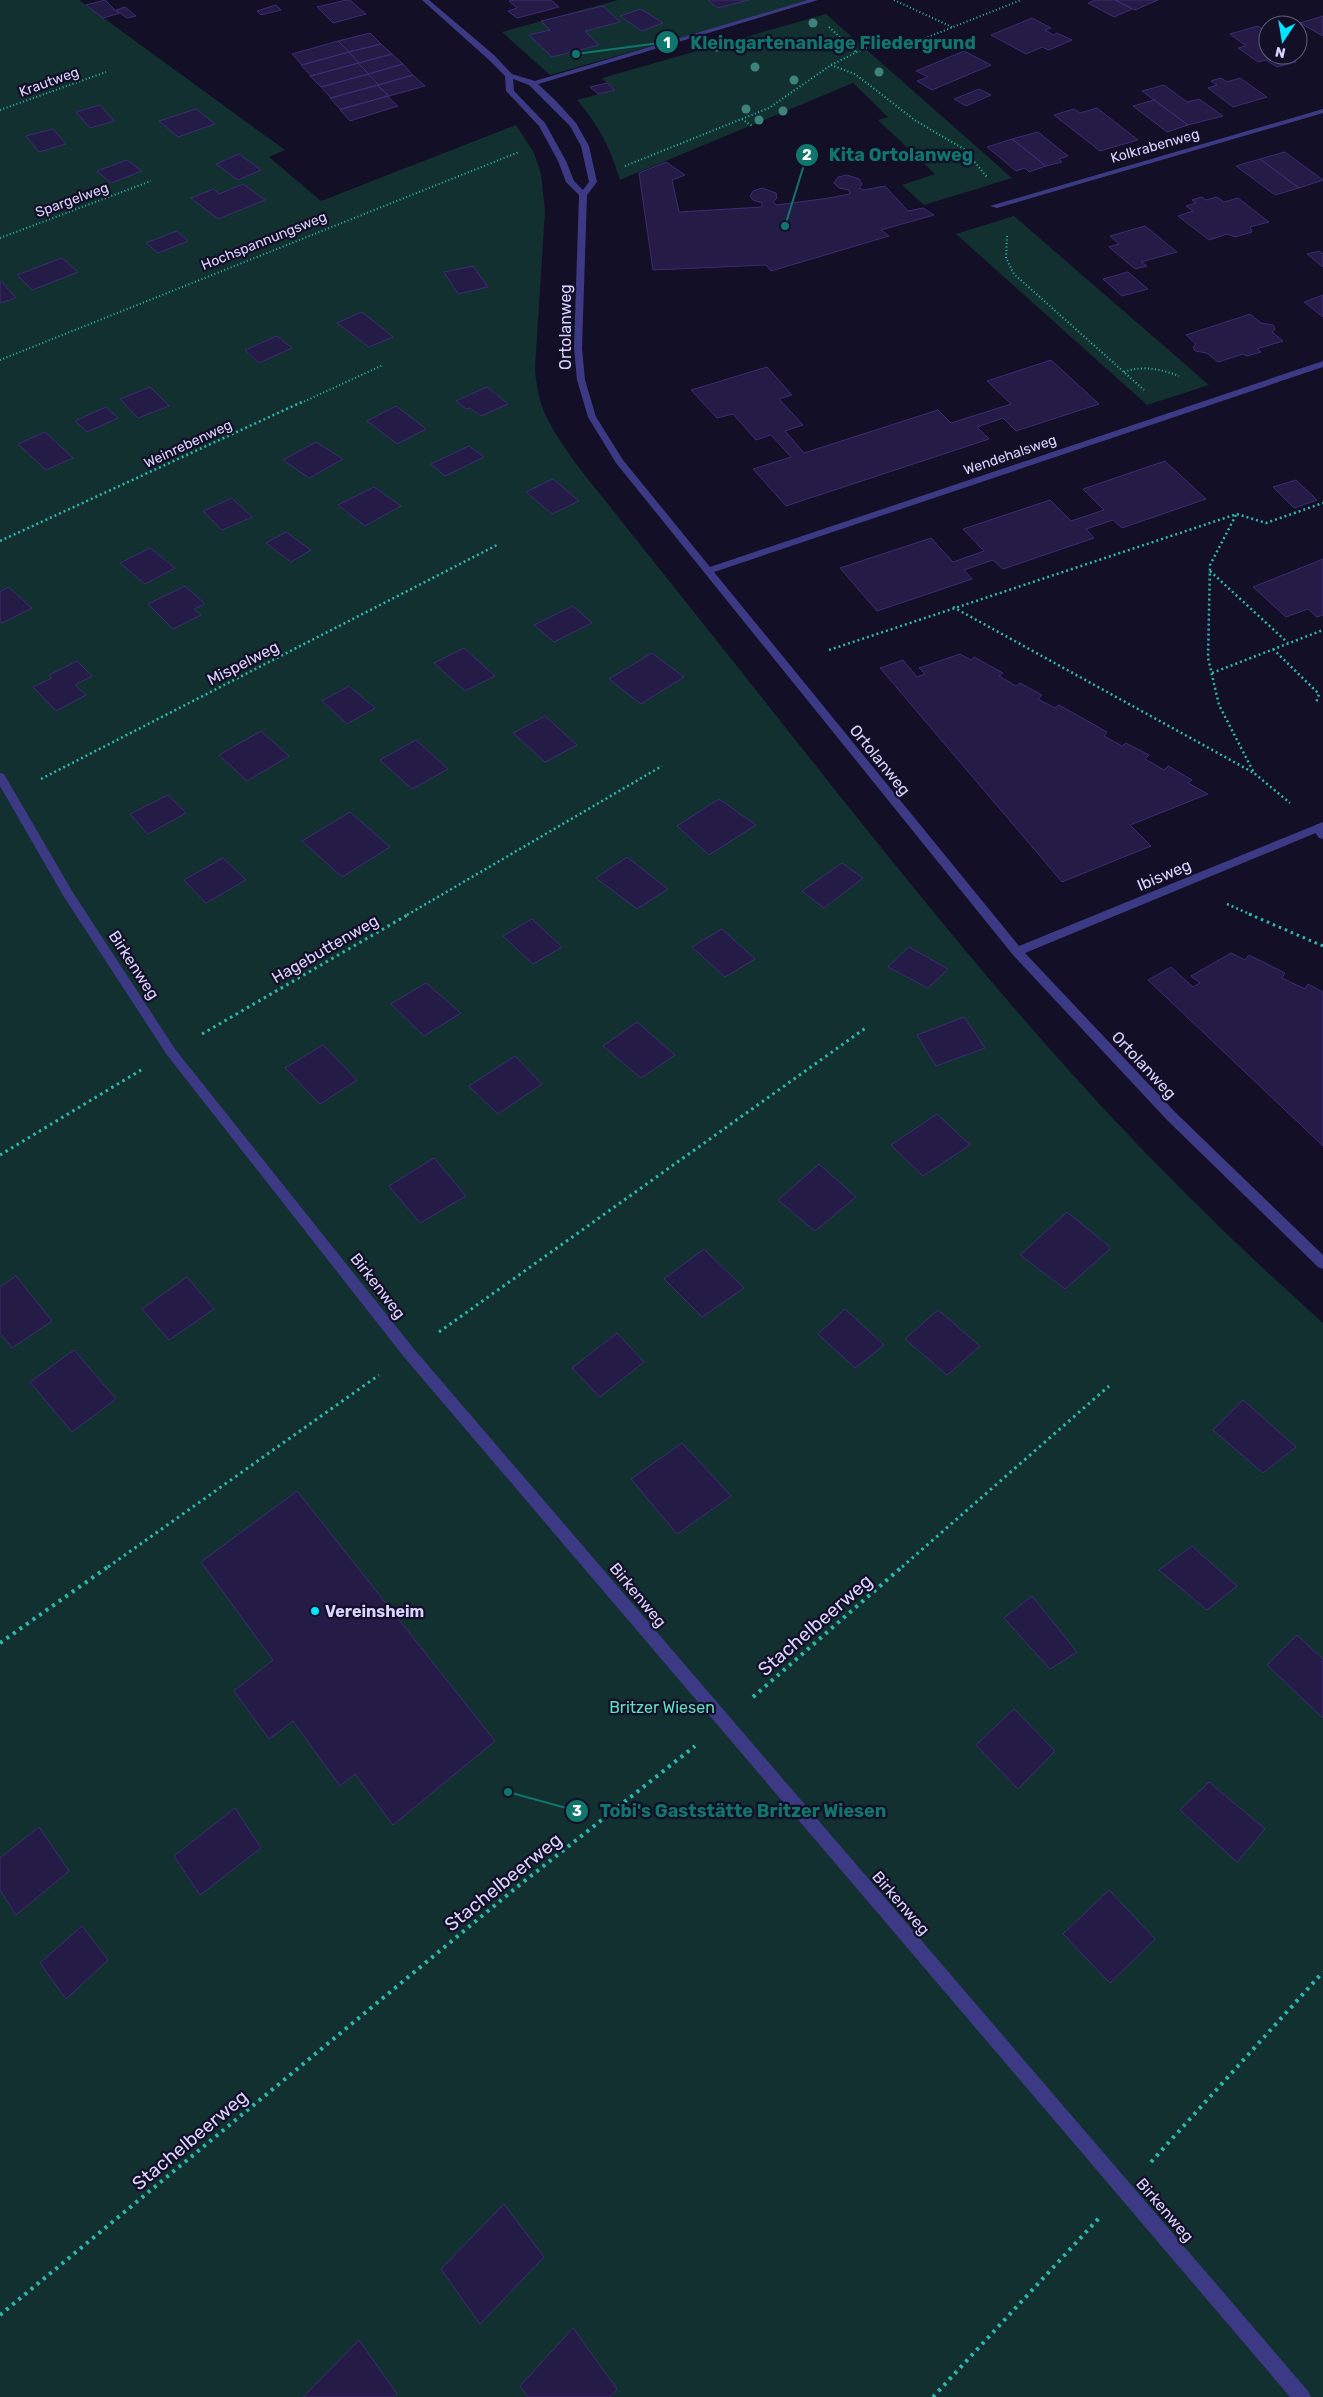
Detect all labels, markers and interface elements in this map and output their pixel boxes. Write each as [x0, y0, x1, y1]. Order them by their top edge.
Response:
north arrow [1258, 15, 1308, 65]
callout: Kleingartenanlage Fliedergrund [655, 26, 985, 59]
text: Kleingartenanlage Fliedergrund [690, 32, 976, 54]
text: 1 [663, 34, 671, 52]
text: N [1274, 43, 1287, 62]
street label: Krautweg [17, 63, 81, 101]
street label: Kolkrabenweg [1109, 125, 1201, 167]
callout: Kita Ortolanweg [794, 138, 983, 171]
text: Kita Ortolanweg [829, 144, 973, 166]
text: 2 [802, 146, 812, 164]
street label: Spargelweg [33, 179, 111, 221]
street label: Hochspannungsweg [199, 208, 329, 274]
street label: Ortolanweg [556, 284, 575, 370]
street label: Weinrebenweg [141, 416, 235, 472]
street label: Wendehalsweg [961, 431, 1059, 479]
street label: Mispelweg [204, 637, 282, 689]
street label: Ortolanweg [846, 721, 914, 799]
street label: Ibisweg [1134, 855, 1194, 895]
street label: Hagebuttenweg [268, 911, 382, 987]
street label: Birkenweg [105, 927, 163, 1003]
street label: Ortolanweg [1108, 1027, 1180, 1103]
street label: Birkenweg [346, 1249, 410, 1323]
street label: Birkenweg [606, 1559, 670, 1631]
street label: Stachelbeerweg [753, 1569, 877, 1681]
place label: Vereinsheim [325, 1602, 424, 1621]
marker: Vereinsheim [309, 1605, 321, 1617]
park label: Britzer Wiesen [609, 1698, 715, 1717]
callout: Tobi's Gaststätte Britzer Wiesen [565, 1795, 897, 1828]
text: Tobi's Gaststätte Britzer Wiesen [600, 1800, 886, 1822]
text: 3 [572, 1802, 582, 1820]
street label: Stachelbeerweg [440, 1828, 566, 1936]
street label: Birkenweg [868, 1867, 934, 1939]
street label: Stachelbeerweg [128, 2085, 252, 2195]
street label: Birkenweg [1132, 2174, 1198, 2246]

